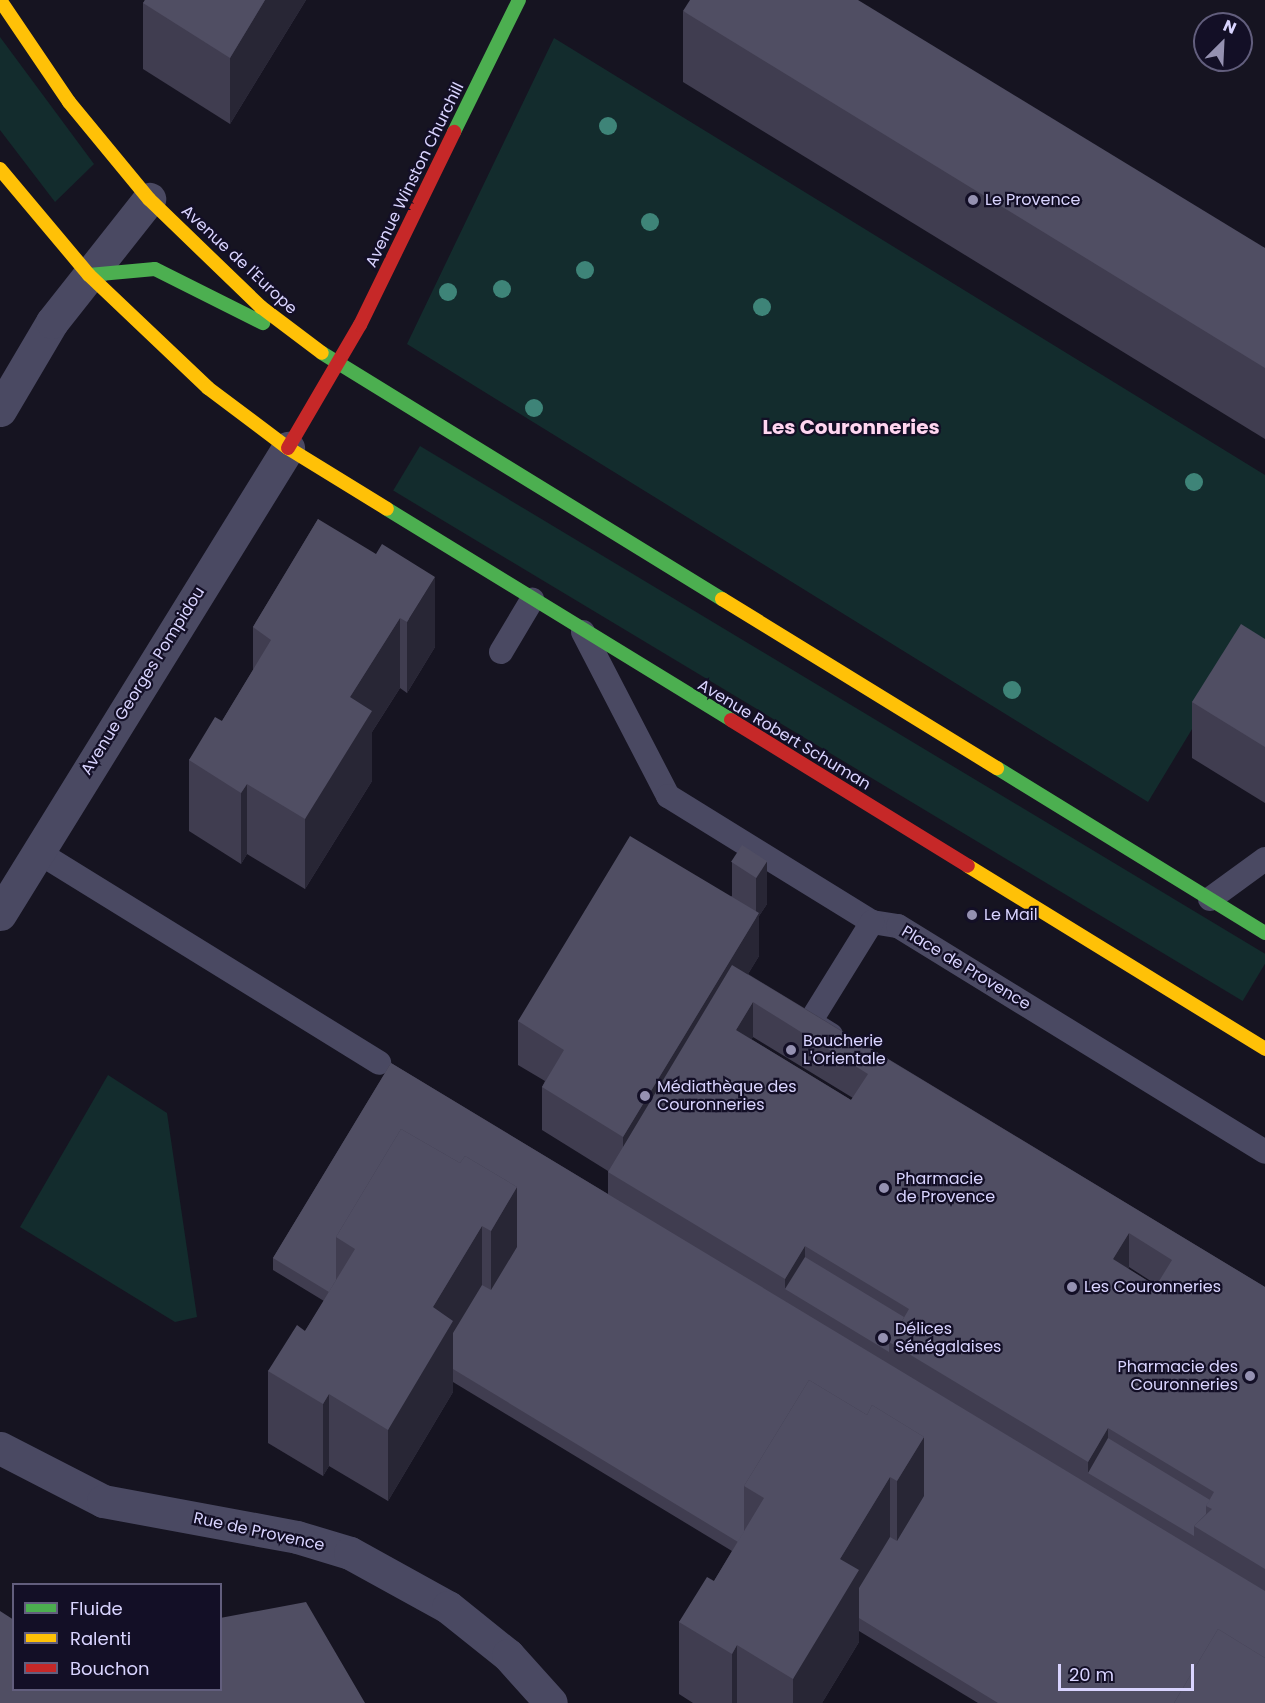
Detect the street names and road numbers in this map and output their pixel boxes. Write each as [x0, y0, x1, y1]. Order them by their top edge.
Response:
street label: Avenue Winston Churchill [362, 79, 468, 271]
street label: Avenue de l'Europe [177, 201, 301, 319]
street label: Avenue Georges Pompidou [77, 583, 209, 779]
street label: Avenue Robert Schuman [694, 676, 874, 794]
street label: Place de Provence [898, 922, 1034, 1014]
street label: Rue de Provence [192, 1509, 326, 1555]

